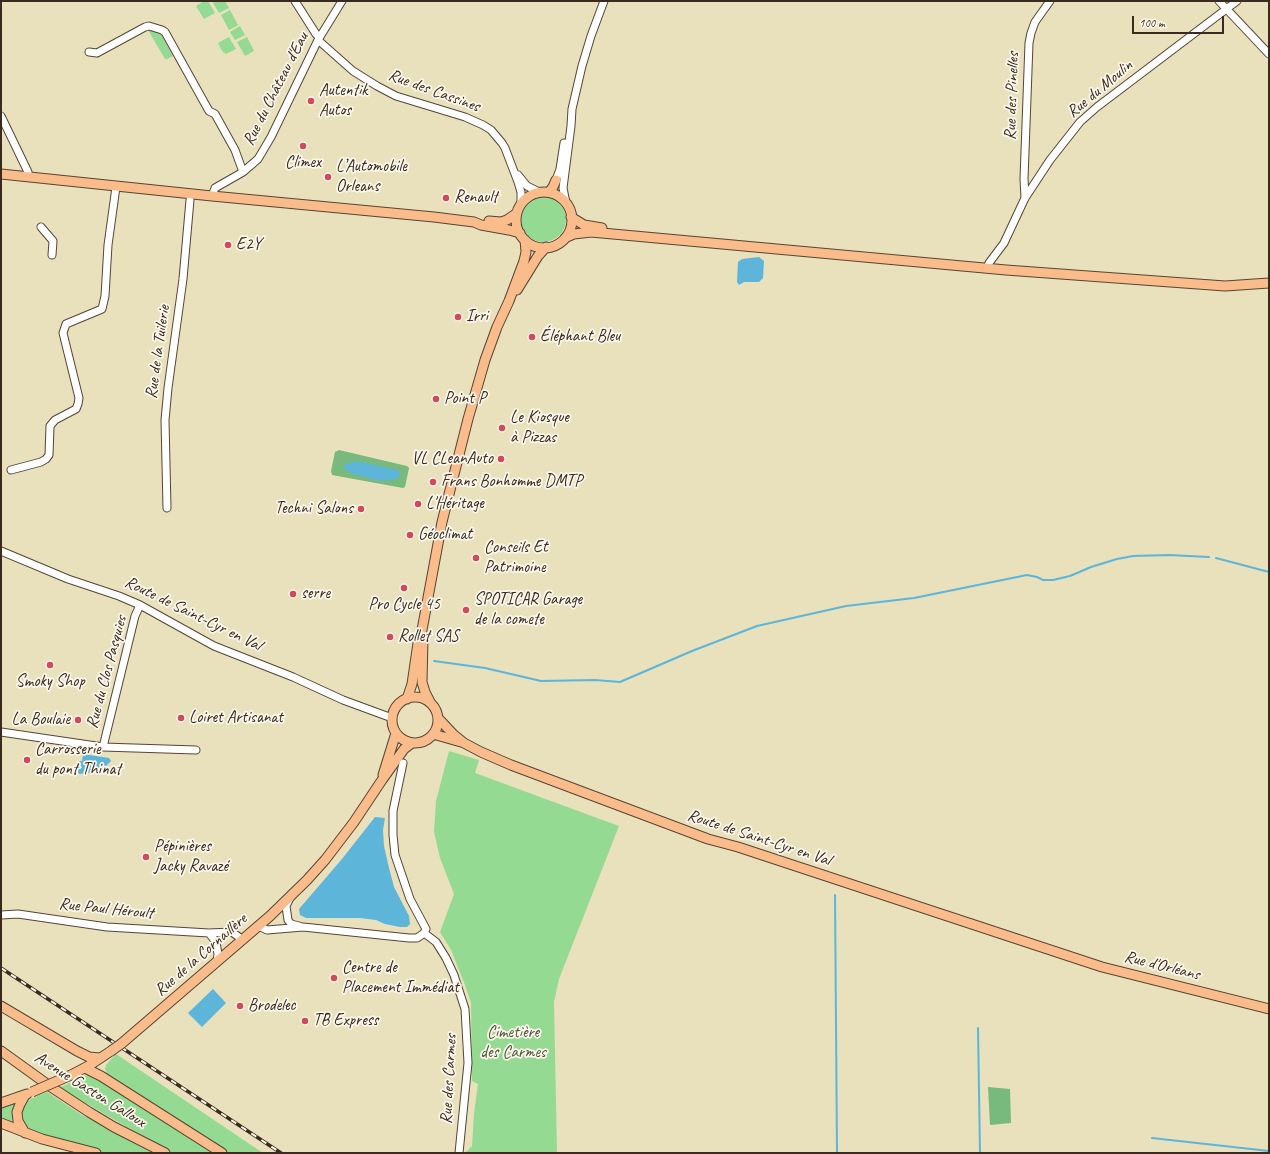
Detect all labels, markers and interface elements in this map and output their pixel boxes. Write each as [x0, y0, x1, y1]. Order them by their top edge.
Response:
scale bar [1134, 8, 1226, 34]
text: 100 m [1139, 15, 1165, 31]
street label: Rue du Château d'Eau [239, 29, 313, 149]
street label: Rue des Pinelles [1000, 52, 1024, 140]
street label: Rue du Moulin [1063, 56, 1137, 122]
street label: Rue des Cassines [385, 65, 483, 117]
place label: Autentik Autos [319, 81, 367, 121]
marker: Autentik Autos [306, 96, 316, 106]
marker: Climex [298, 141, 308, 151]
place label: Climex [285, 153, 321, 173]
place label: L’Automobile Orleans [336, 157, 407, 197]
marker: L’Automobile Orleans [323, 172, 333, 182]
place label: Renault [454, 188, 498, 208]
marker: Renault [441, 193, 451, 203]
place label: E2Y [236, 235, 261, 255]
marker: E2Y [223, 240, 233, 250]
street label: Rue de la Tuilerie [141, 304, 175, 400]
place label: Irri [466, 307, 488, 327]
marker: Irri [453, 312, 463, 322]
place label: Éléphant Bleu [540, 327, 620, 347]
marker: Éléphant Bleu [527, 332, 537, 342]
place label: Point P [444, 389, 486, 409]
marker: Point P [431, 394, 441, 404]
place label: Le Kiosque à Pizzas [510, 408, 569, 448]
marker: Le Kiosque à Pizzas [497, 423, 507, 433]
place label: VL CLeanAuto [412, 449, 493, 469]
marker: VL CLeanAuto [496, 454, 506, 464]
place label: Frans Bonhomme DMTP [441, 472, 582, 492]
marker: Frans Bonhomme DMTP [428, 477, 438, 487]
place label: L'Héritage [426, 494, 484, 514]
place label: Techni Salons [275, 499, 353, 519]
marker: L'Héritage [413, 499, 423, 509]
marker: Techni Salons [356, 504, 366, 514]
place label: Géoclimat [418, 525, 472, 545]
marker: Géoclimat [405, 530, 415, 540]
place label: Conseils Et Patrimoine [484, 538, 548, 578]
marker: Conseils Et Patrimoine [471, 553, 481, 563]
street label: Route de Saint-Cyr en Val [121, 572, 265, 656]
marker: Pro Cycle 45 [399, 583, 409, 593]
place label: serre [301, 584, 330, 604]
marker: serre [288, 589, 298, 599]
place label: SPOTICAR Garage de la comete [474, 590, 582, 630]
place label: Pro Cycle 45 [368, 595, 440, 615]
marker: SPOTICAR Garage de la comete [461, 605, 471, 615]
street label: Rue du Clos Pasquies [82, 613, 132, 731]
place label: Rollet SAS [398, 627, 459, 647]
marker: Rollet SAS [385, 632, 395, 642]
marker: Smoky Shop [45, 660, 55, 670]
place label: Smoky Shop [15, 672, 85, 692]
place label: Loiret Artisanat [189, 708, 283, 728]
place label: La Boulaie [12, 710, 70, 730]
marker: Loiret Artisanat [176, 713, 186, 723]
marker: La Boulaie [73, 715, 83, 725]
place label: Carrosserie du pont Thinat [35, 740, 121, 780]
marker: Carrosserie du pont Thinat [22, 755, 32, 765]
street label: Route de Saint-Cyr en Val [685, 805, 833, 871]
place label: Pépinières Jacky Ravazé [154, 837, 228, 877]
marker: Pépinières Jacky Ravazé [141, 852, 151, 862]
street label: Rue Paul Héroult [58, 894, 154, 924]
street label: Rue de la Cornaillère [151, 909, 251, 1001]
street label: Rue d'Orléans [1122, 947, 1202, 985]
place label: Centre de Placement Immédiat [342, 958, 459, 998]
marker: Centre de Placement Immédiat [329, 973, 339, 983]
place label: Brodelec [248, 996, 296, 1016]
marker: Brodelec [235, 1001, 245, 1011]
place label: TB Express [313, 1011, 378, 1031]
marker: TB Express [300, 1016, 310, 1026]
park label: Cimetière des Carmes [480, 1023, 546, 1063]
street label: Rue des Carmes [436, 1034, 462, 1124]
street label: Avenue Gaston Galloux [30, 1048, 150, 1132]

